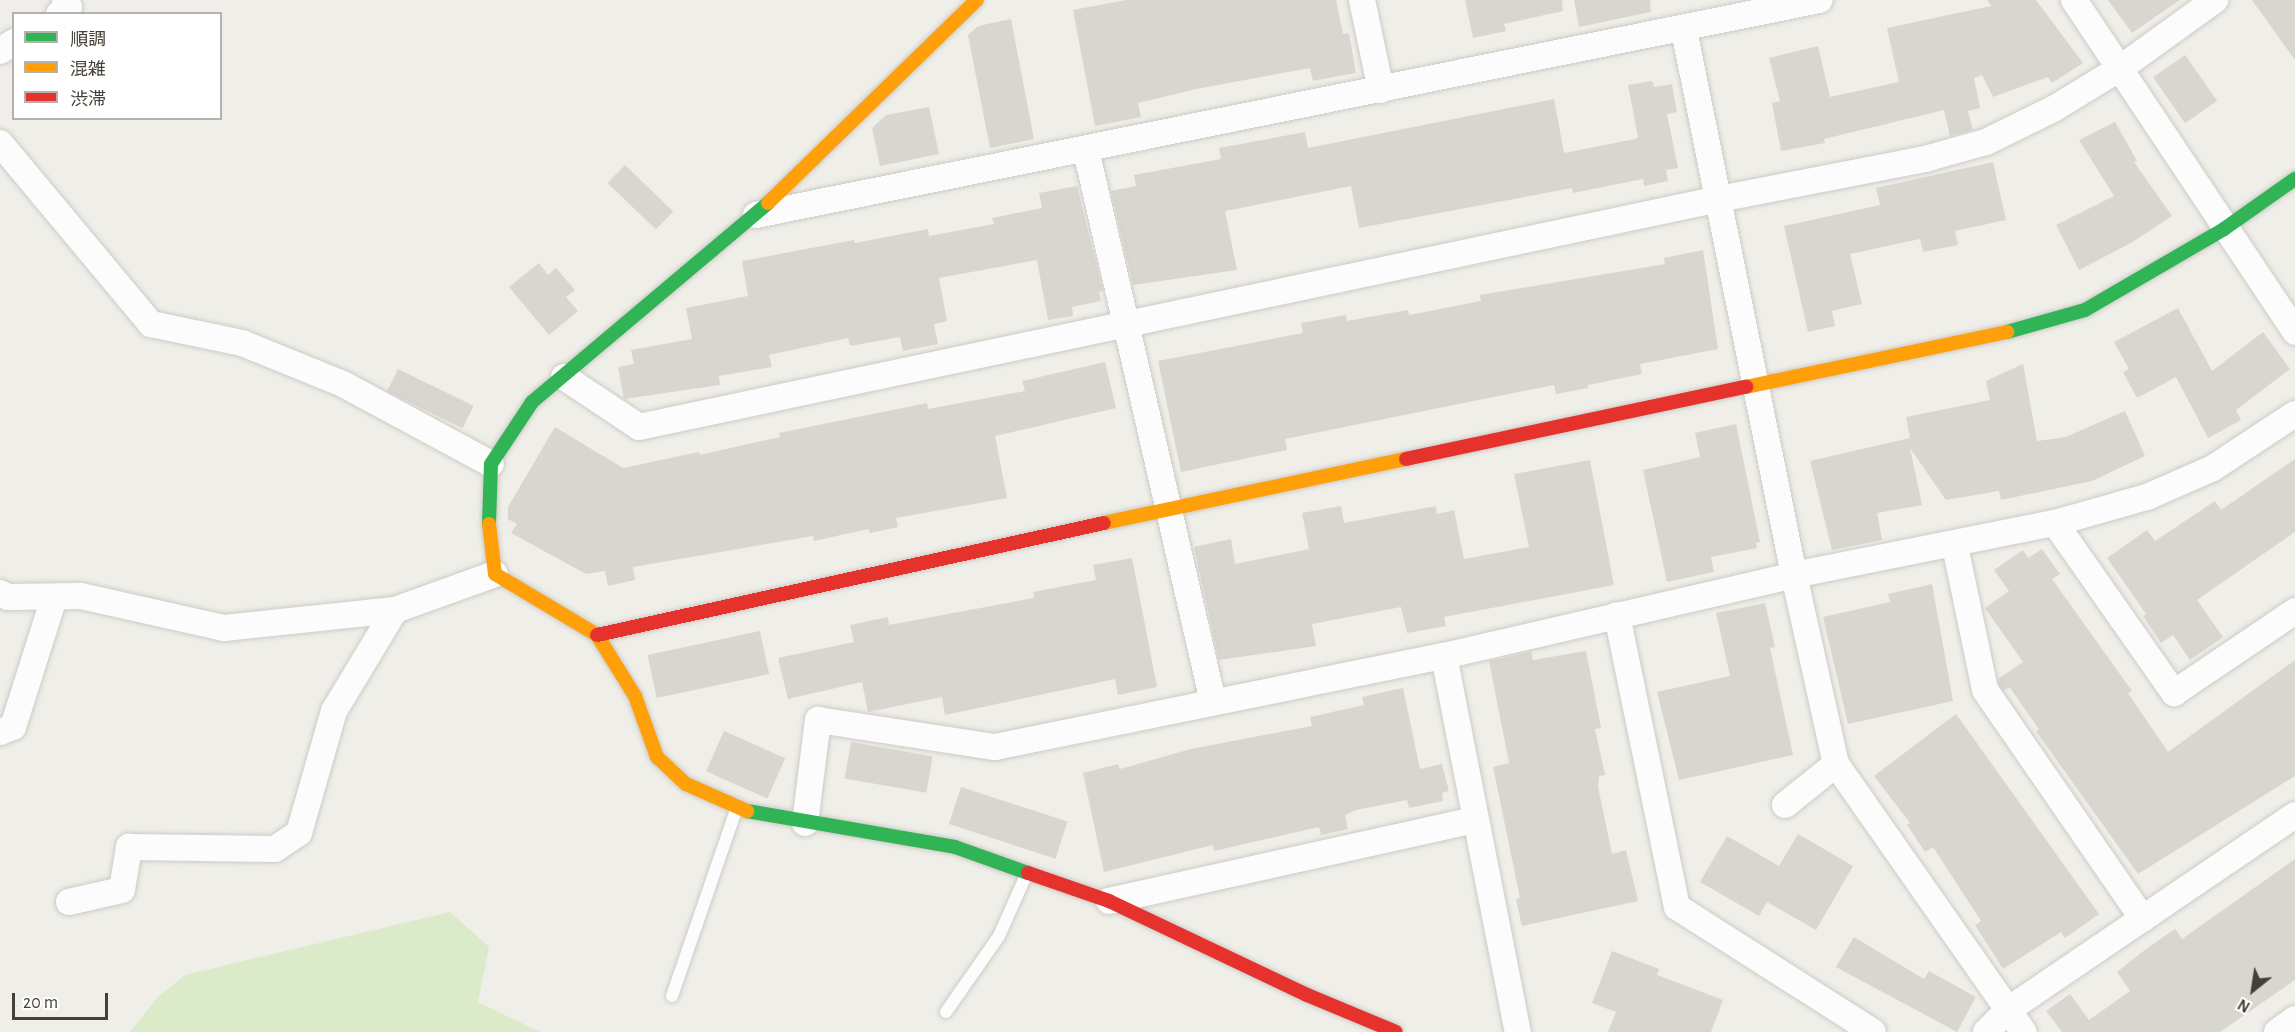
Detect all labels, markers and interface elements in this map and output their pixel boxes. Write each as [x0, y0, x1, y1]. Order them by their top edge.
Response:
legend [12, 12, 222, 120]
text: 順調 [70, 31, 106, 49]
text: 混雑 [70, 61, 106, 79]
text: 渋滞 [70, 91, 106, 109]
north arrow [2223, 960, 2283, 1020]
scale bar [15, 981, 111, 1019]
text: 20 m [23, 994, 58, 1012]
text: N [2235, 996, 2253, 1015]

